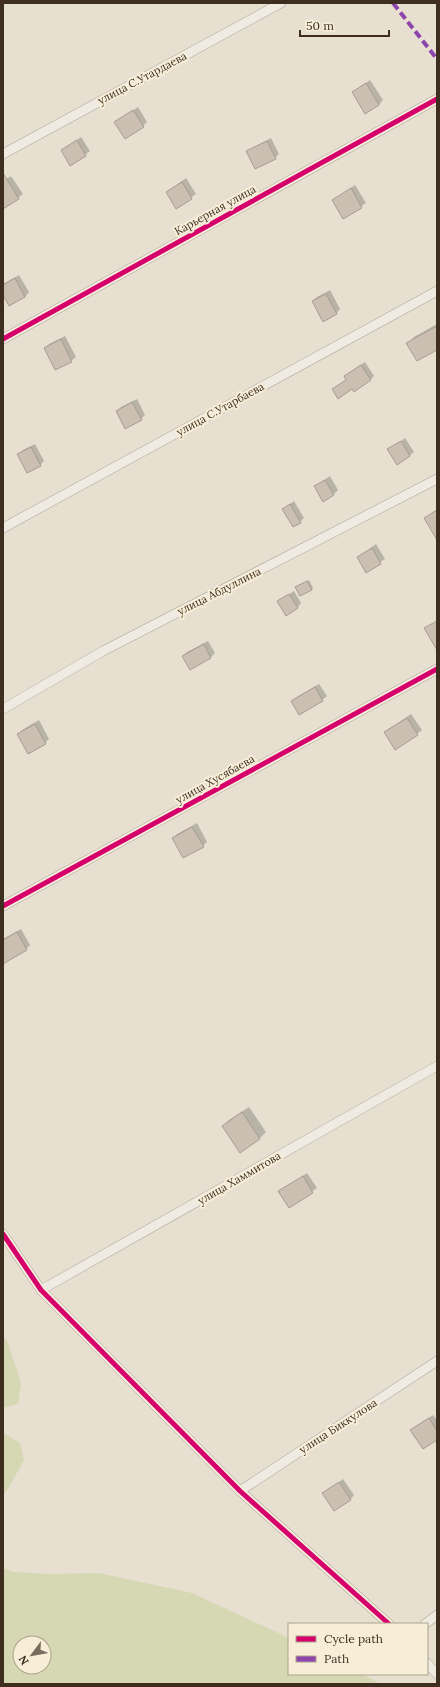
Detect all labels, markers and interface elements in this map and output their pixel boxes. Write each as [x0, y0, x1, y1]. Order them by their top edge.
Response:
scale bar [300, 12, 389, 38]
text: 50 m [306, 18, 334, 33]
street label: улица С.Утардаева [95, 48, 189, 107]
street label: Карьерная улица [172, 182, 258, 238]
street label: улица С.Утарбаева [174, 379, 267, 439]
street label: улица Абдуллина [175, 564, 264, 618]
street label: улица Хусябаева [173, 751, 257, 807]
street label: улица Хаммитова [195, 1148, 283, 1208]
street label: улица Биккулова [296, 1395, 380, 1456]
legend [288, 1623, 428, 1675]
text: Cycle path [324, 1631, 383, 1646]
north arrow [12, 1635, 52, 1675]
text: Path [324, 1651, 349, 1666]
text: N [15, 1653, 32, 1668]

